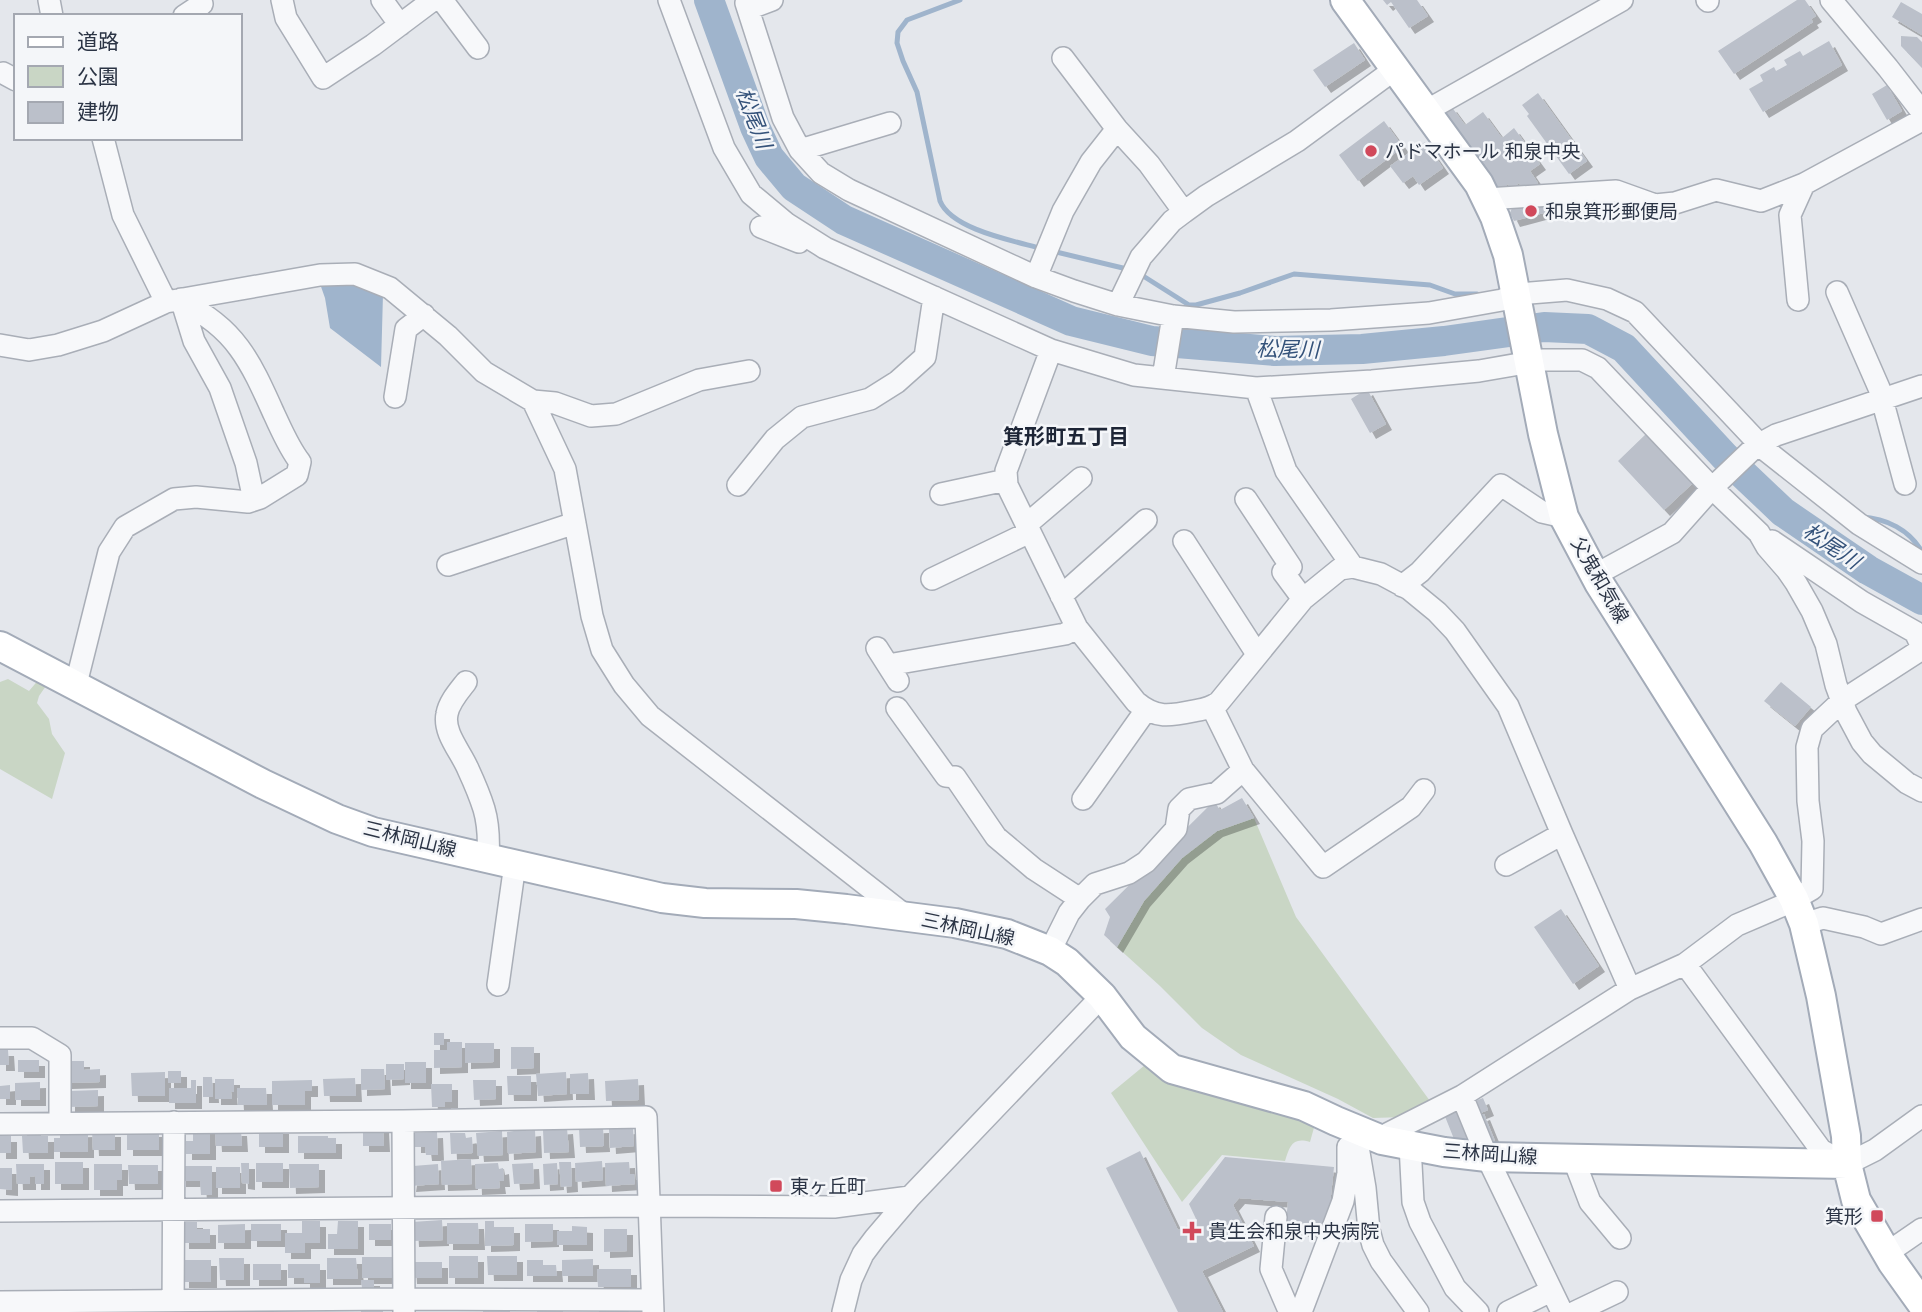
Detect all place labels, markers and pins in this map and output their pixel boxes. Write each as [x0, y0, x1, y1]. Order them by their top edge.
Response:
place label: パドマホール 和泉中央 [1385, 140, 1581, 163]
marker: パドマホール 和泉中央 [1363, 143, 1379, 159]
place label: 和泉箕形郵便局 [1545, 200, 1678, 223]
marker: 和泉箕形郵便局 [1523, 203, 1539, 219]
place label: 東ヶ丘町 [790, 1175, 866, 1198]
marker: 東ヶ丘町 [768, 1178, 784, 1194]
place label: 箕形 [1825, 1205, 1863, 1228]
marker: 箕形 [1869, 1208, 1885, 1224]
place label: 貴生会和泉中央病院 [1208, 1220, 1379, 1243]
marker: 貴生会和泉中央病院 [1182, 1221, 1202, 1241]

